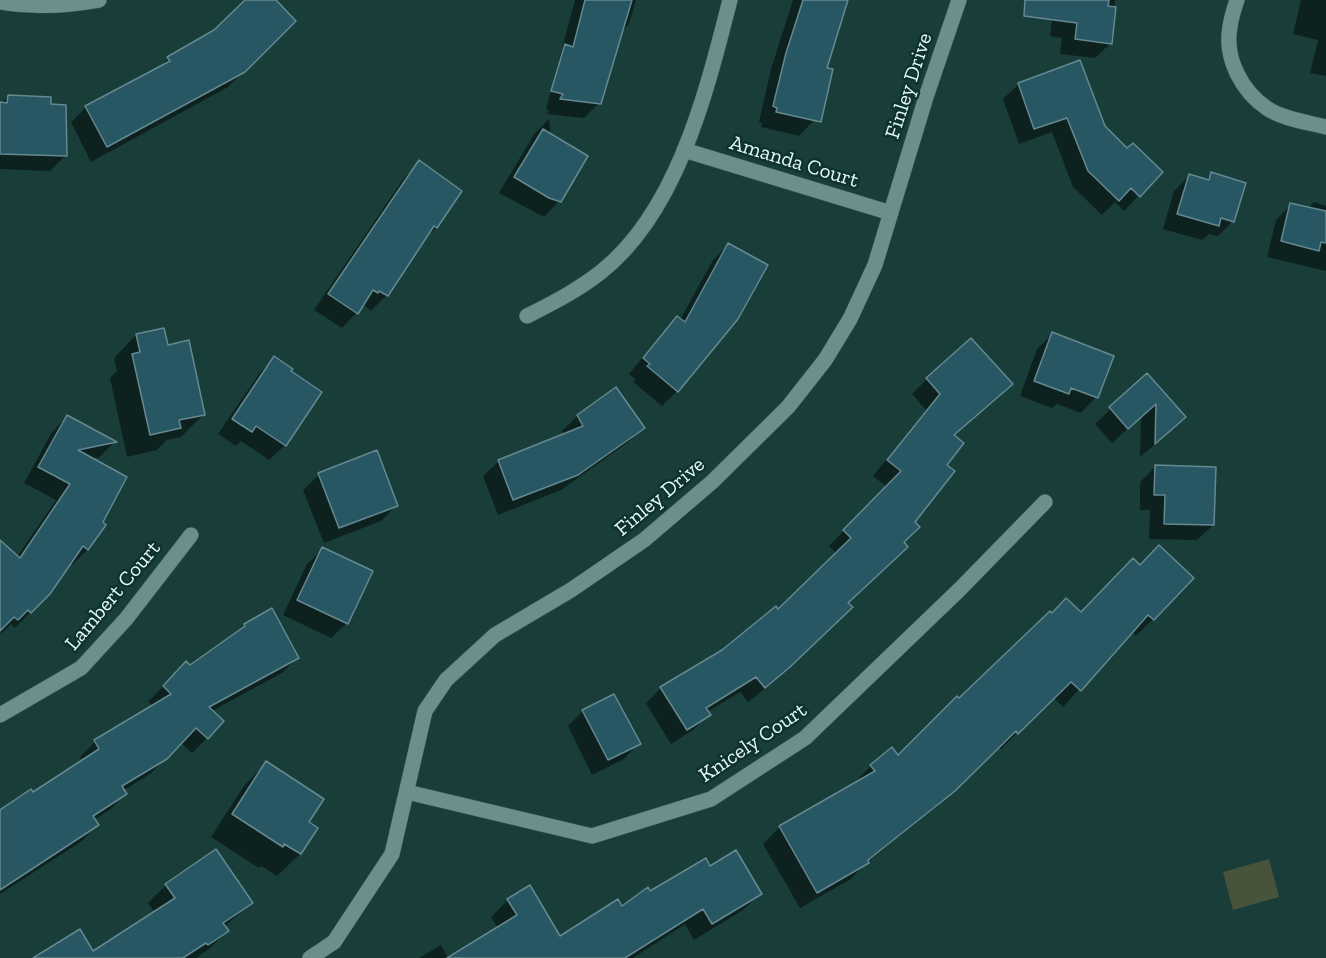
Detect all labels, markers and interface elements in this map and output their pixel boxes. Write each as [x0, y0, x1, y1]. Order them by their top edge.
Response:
street label: Finley Drive [880, 30, 938, 142]
street label: Amanda Court [727, 130, 861, 194]
street label: Finley Drive [610, 452, 710, 542]
street label: Lambert Court [60, 536, 166, 656]
street label: Knicely Court [694, 698, 812, 788]

